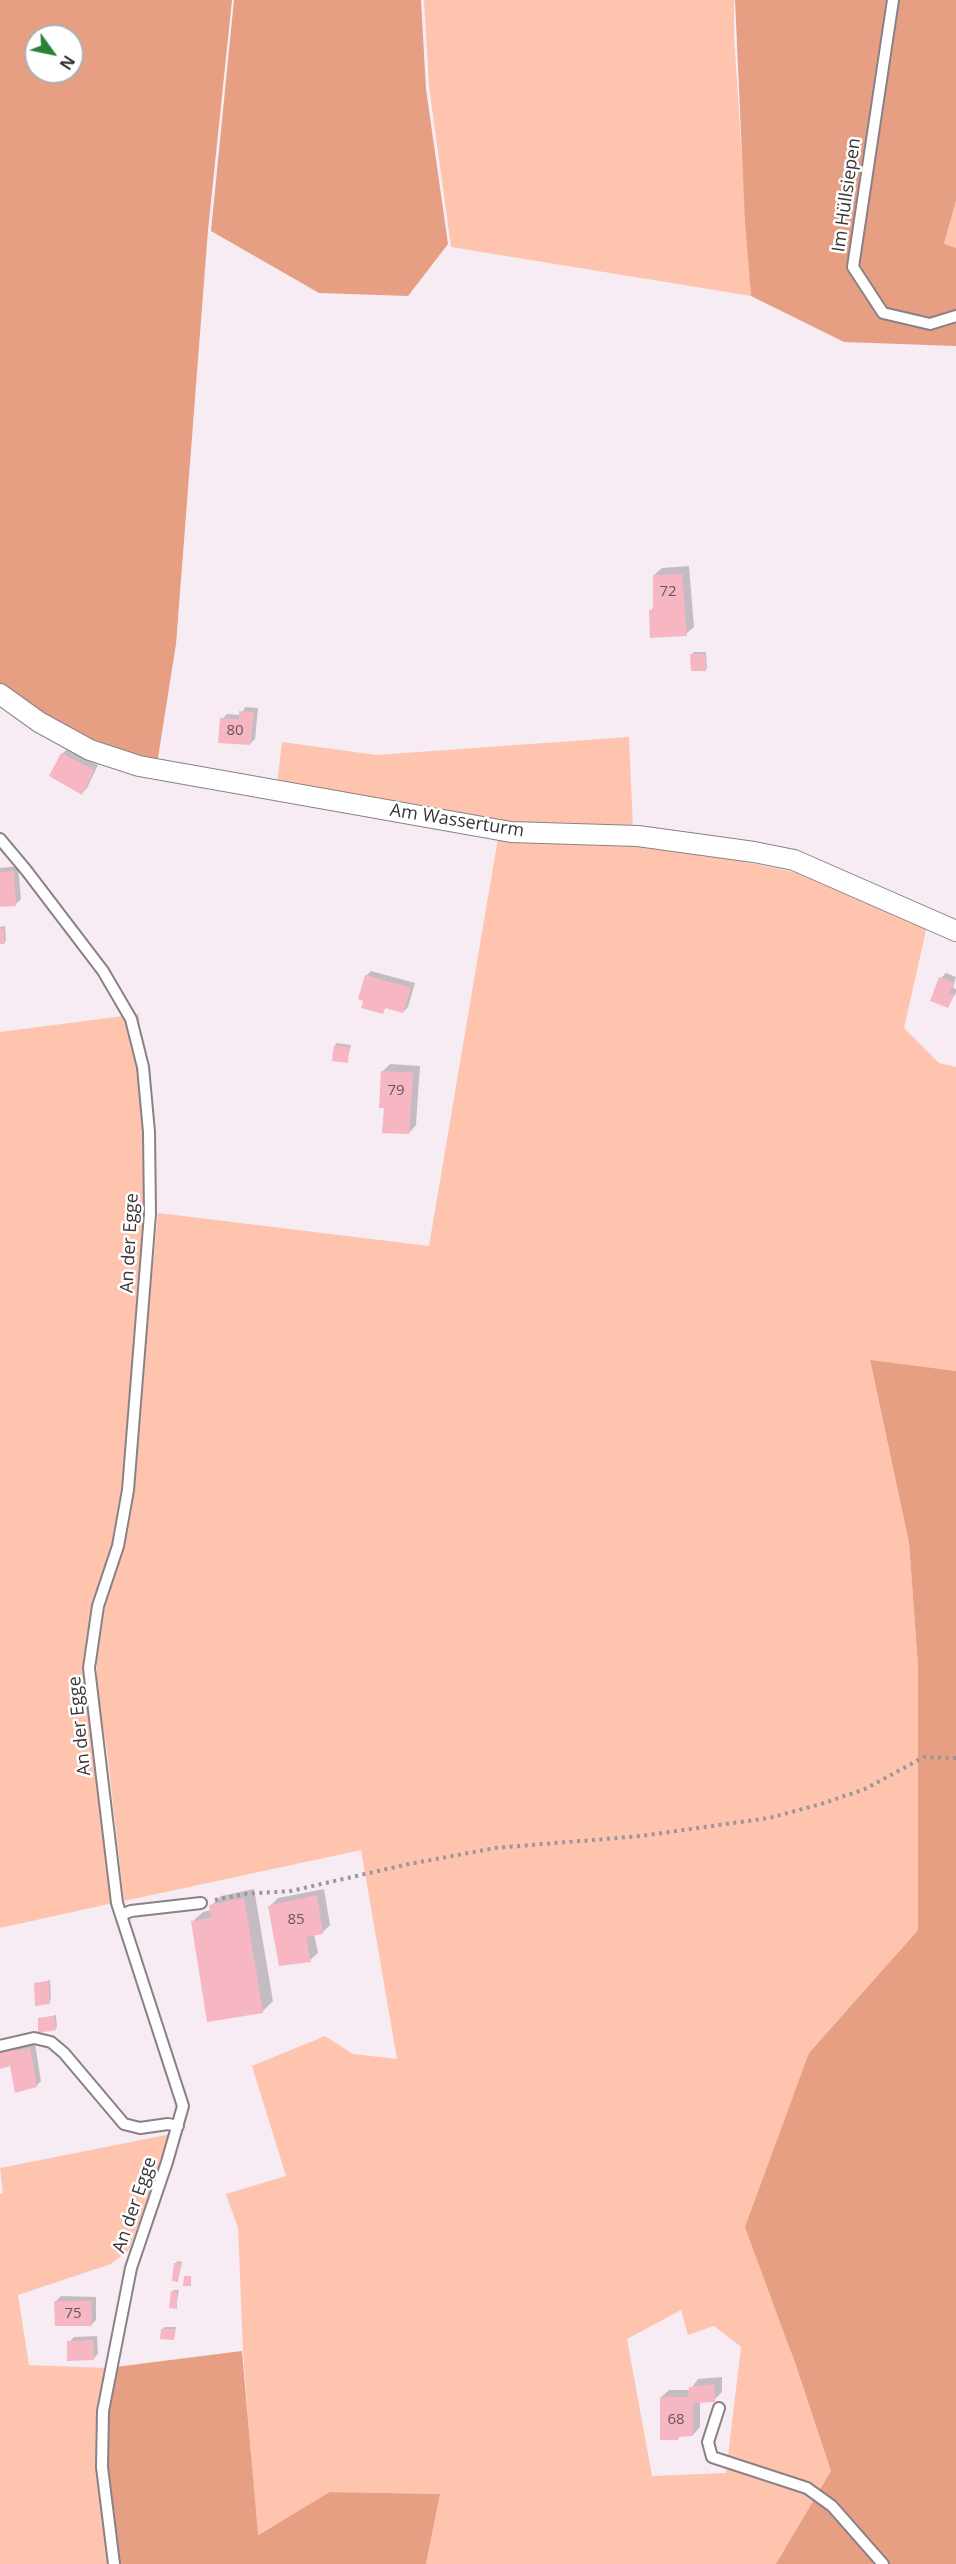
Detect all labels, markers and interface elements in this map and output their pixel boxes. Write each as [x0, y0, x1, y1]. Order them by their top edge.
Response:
north arrow [24, 24, 84, 84]
text: N [55, 51, 80, 74]
street label: Im Hüllsiepen [828, 136, 866, 254]
house number: 72 [659, 583, 677, 601]
house number: 80 [226, 722, 244, 740]
street label: Am Wasserturm [388, 800, 526, 842]
house number: 79 [387, 1082, 405, 1100]
street label: An der Egge [117, 1193, 143, 1293]
street label: An der Egge [64, 1675, 96, 1777]
house number: 85 [287, 1911, 305, 1929]
street label: An der Egge [109, 2154, 161, 2256]
house number: 75 [64, 2305, 82, 2323]
house number: 68 [667, 2411, 685, 2429]

